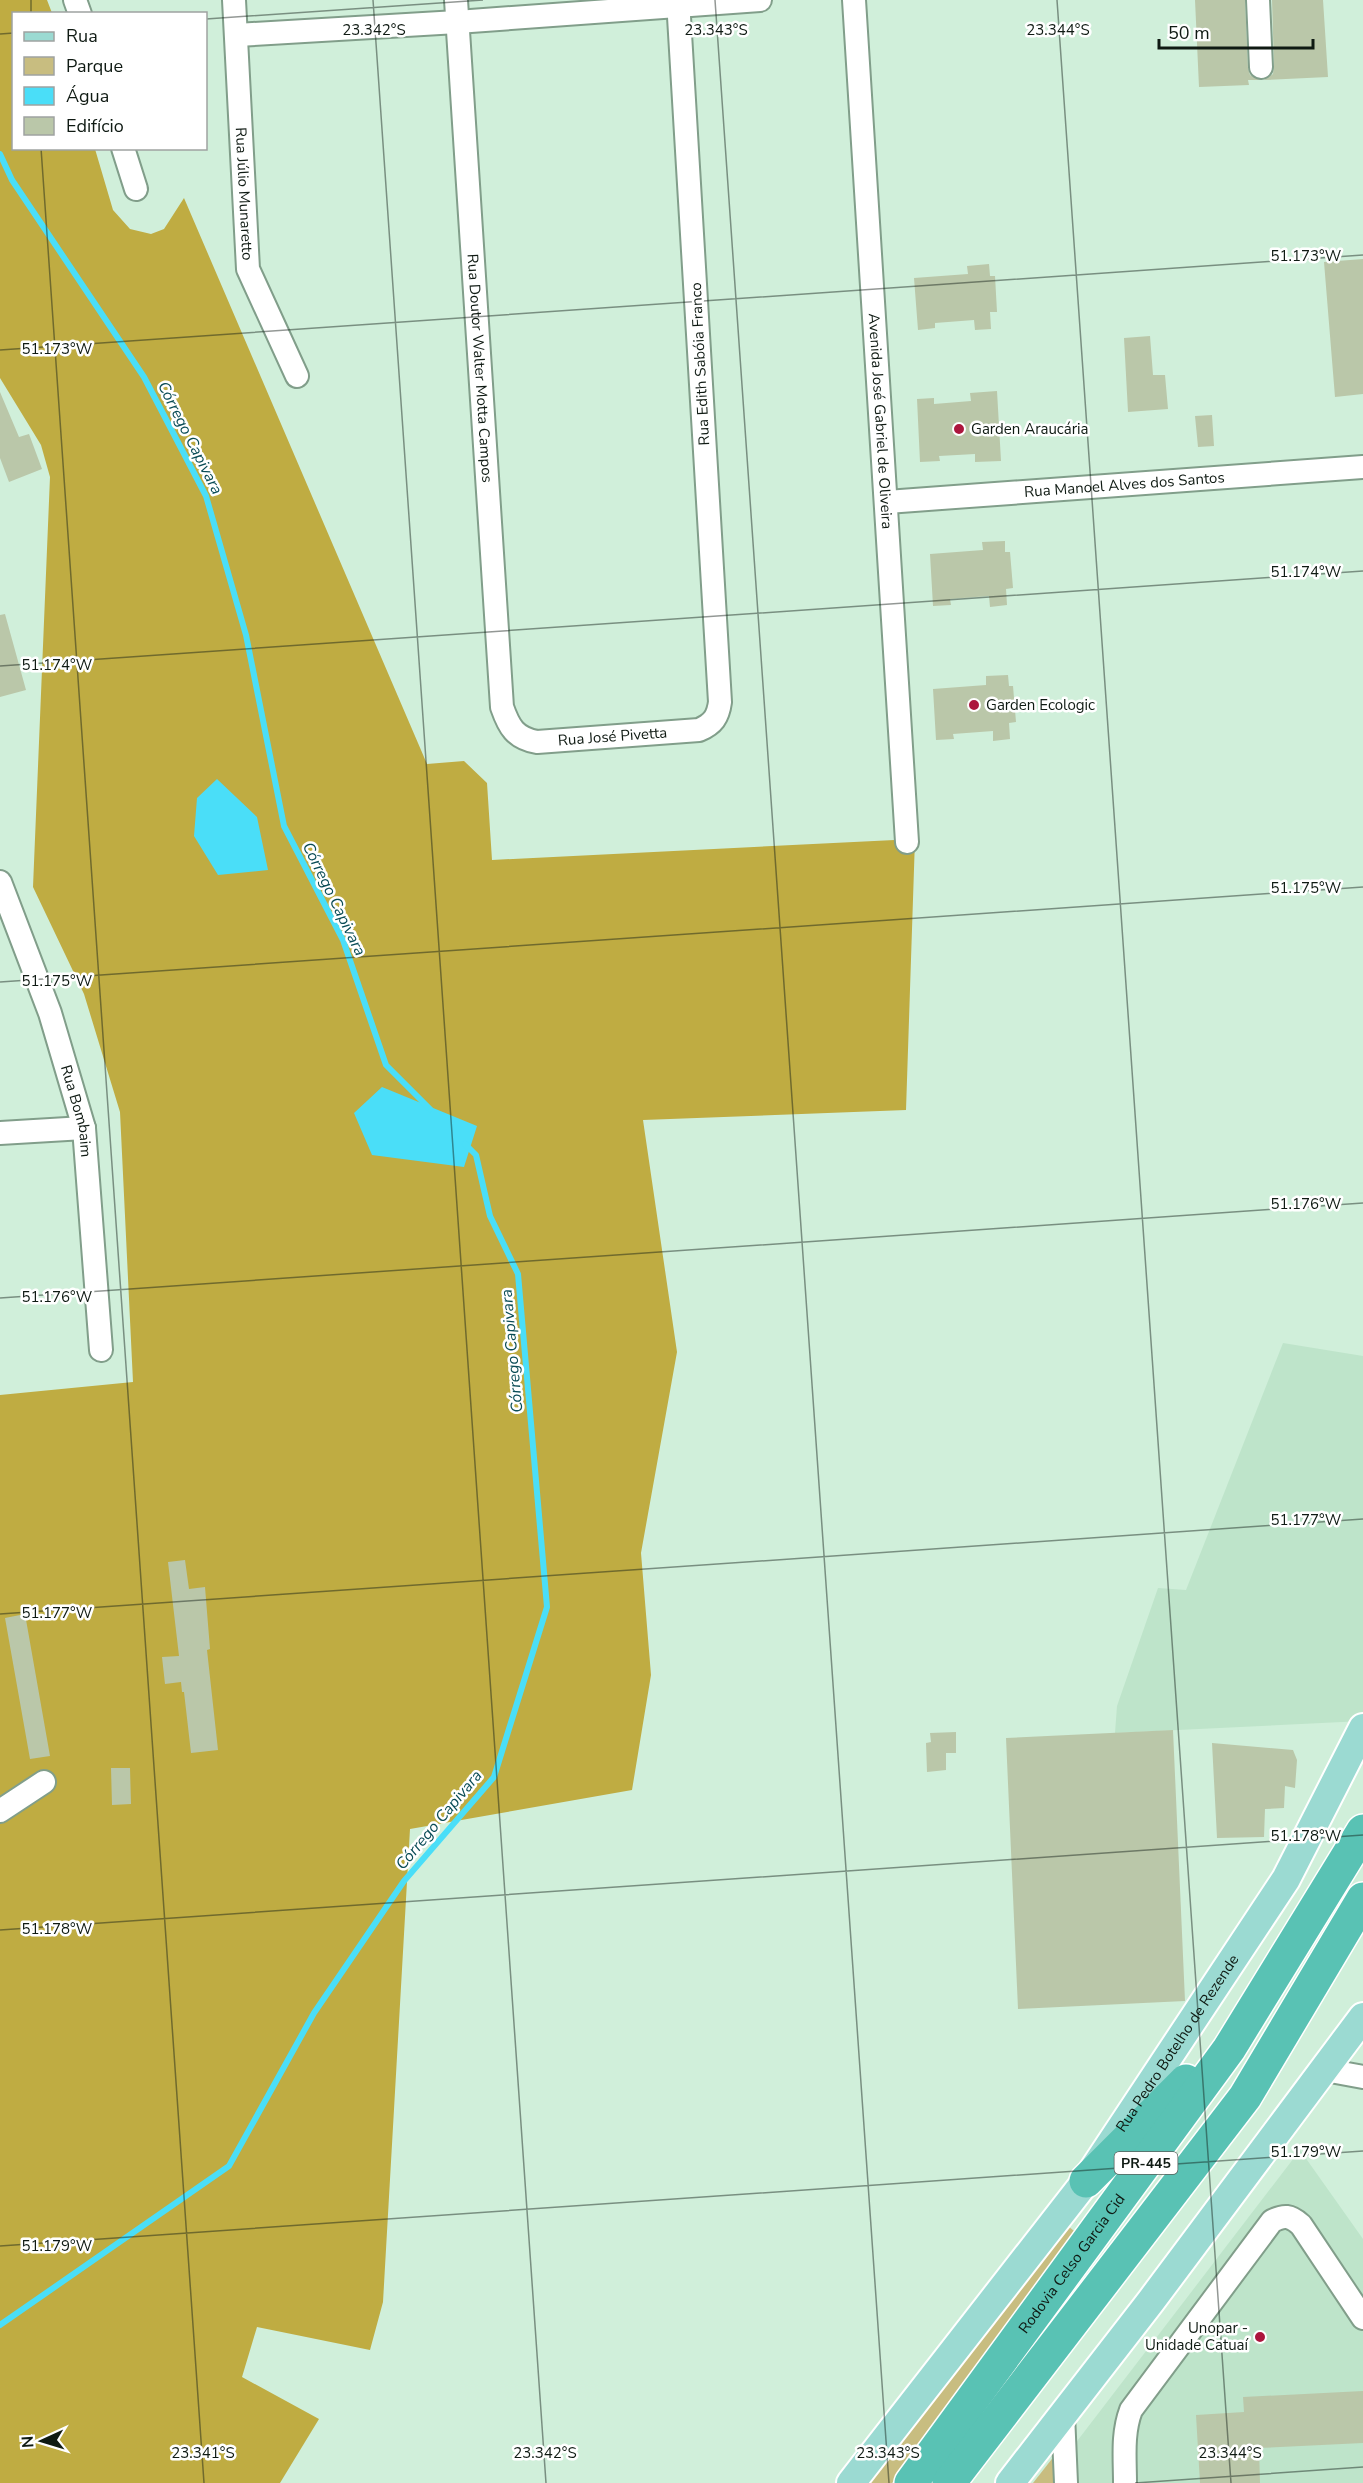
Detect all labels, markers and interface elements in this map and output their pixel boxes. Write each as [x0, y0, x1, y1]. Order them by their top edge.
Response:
legend [12, 12, 207, 150]
scale bar [1159, 12, 1314, 50]
text: 23.342°S [342, 20, 406, 40]
text: 23.343°S [684, 20, 748, 40]
text: 23.344°S [1026, 20, 1090, 40]
text: 50 m [1168, 21, 1210, 45]
text: Rua [66, 24, 98, 48]
text: Parque [66, 54, 123, 78]
text: Água [66, 84, 109, 108]
text: Edifício [66, 114, 124, 138]
street label: Rua Júlio Munaretto [231, 127, 258, 261]
text: 51.173°W [1271, 246, 1342, 266]
street label: Rua Doutor Walter Motta Campos [463, 253, 497, 483]
street label: Rua Edith Sabóia Franco [686, 282, 714, 446]
street label: Avenida José Gabriel de Oliveira [864, 313, 897, 530]
text: 51.173°W [22, 339, 93, 359]
water label: Córrego Capivara [152, 378, 228, 498]
place label: Garden Araucária [971, 419, 1088, 439]
marker: Garden Araucária [952, 422, 966, 436]
street label: Rua Manoel Alves dos Santos [1024, 467, 1225, 502]
text: 51.174°W [1271, 562, 1342, 582]
text: 51.174°W [22, 655, 93, 675]
place label: Garden Ecologic [986, 695, 1095, 715]
marker: Garden Ecologic [967, 698, 981, 712]
street label: Rua José Pivetta [557, 722, 668, 750]
water label: Córrego Capivara [297, 838, 371, 960]
text: 51.175°W [1271, 878, 1342, 898]
text: 51.175°W [22, 971, 93, 991]
street label: Rua Bombaim [56, 1062, 96, 1158]
text: 51.176°W [1271, 1194, 1342, 1214]
text: 51.176°W [22, 1287, 93, 1307]
water label: Córrego Capivara [496, 1288, 528, 1414]
text: 51.177°W [1271, 1510, 1342, 1530]
text: 51.177°W [22, 1603, 93, 1623]
water label: Córrego Capivara [391, 1765, 487, 1875]
text: 51.178°W [1271, 1826, 1342, 1846]
text: 51.178°W [22, 1919, 93, 1939]
street label: Rua Pedro Botelho de Rezende [1111, 1951, 1243, 2136]
text: 51.179°W [1271, 2142, 1342, 2162]
road number: PR-445 [1114, 2152, 1178, 2174]
street label: Rodovia Celso Garcia Cid [1014, 2190, 1130, 2337]
text: 51.179°W [22, 2236, 93, 2256]
place label: Unopar - Unidade Catuaí [1145, 2318, 1250, 2355]
marker: Unopar - Unidade Catuaí [1253, 2330, 1267, 2344]
north arrow [12, 2411, 72, 2471]
text: N [17, 2435, 39, 2449]
text: 23.341°S [171, 2443, 235, 2463]
text: 23.342°S [513, 2443, 577, 2463]
text: 23.343°S [856, 2443, 920, 2463]
text: 23.344°S [1198, 2443, 1262, 2463]

